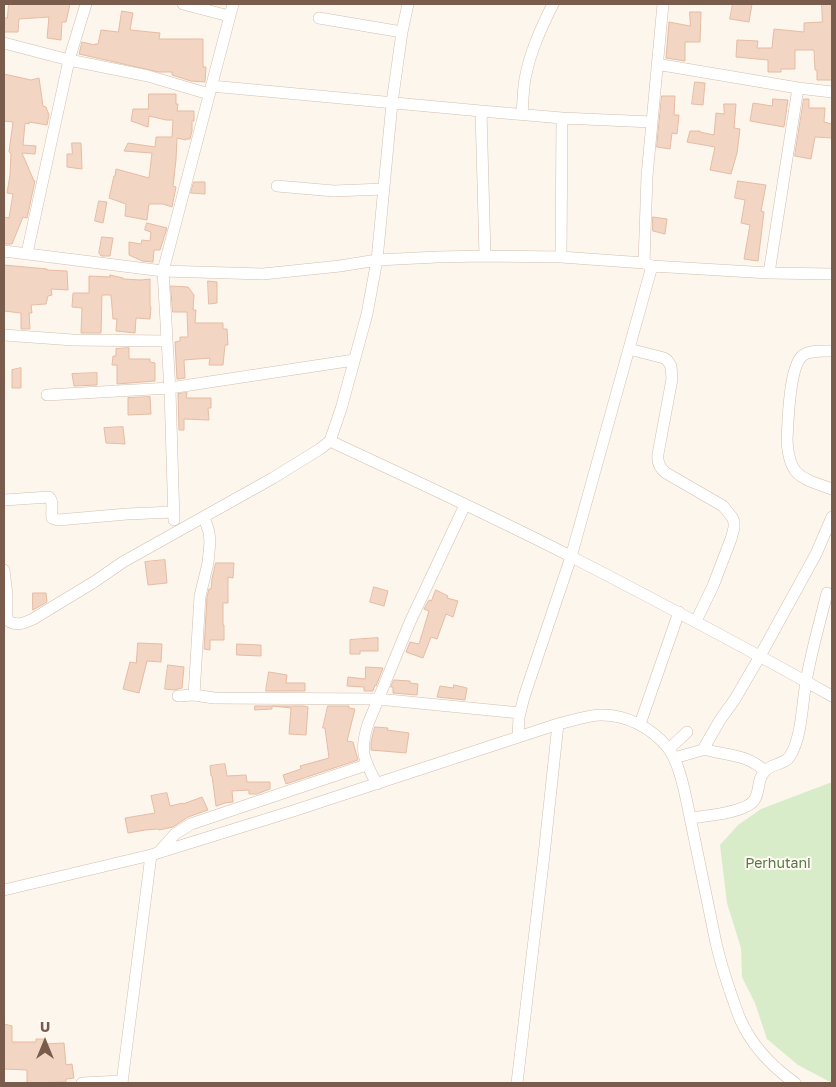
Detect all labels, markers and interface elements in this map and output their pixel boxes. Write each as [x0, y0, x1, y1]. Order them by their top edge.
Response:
park label: Perhutani [745, 856, 811, 872]
north arrow [20, 1017, 70, 1067]
text: U [40, 1018, 50, 1035]

